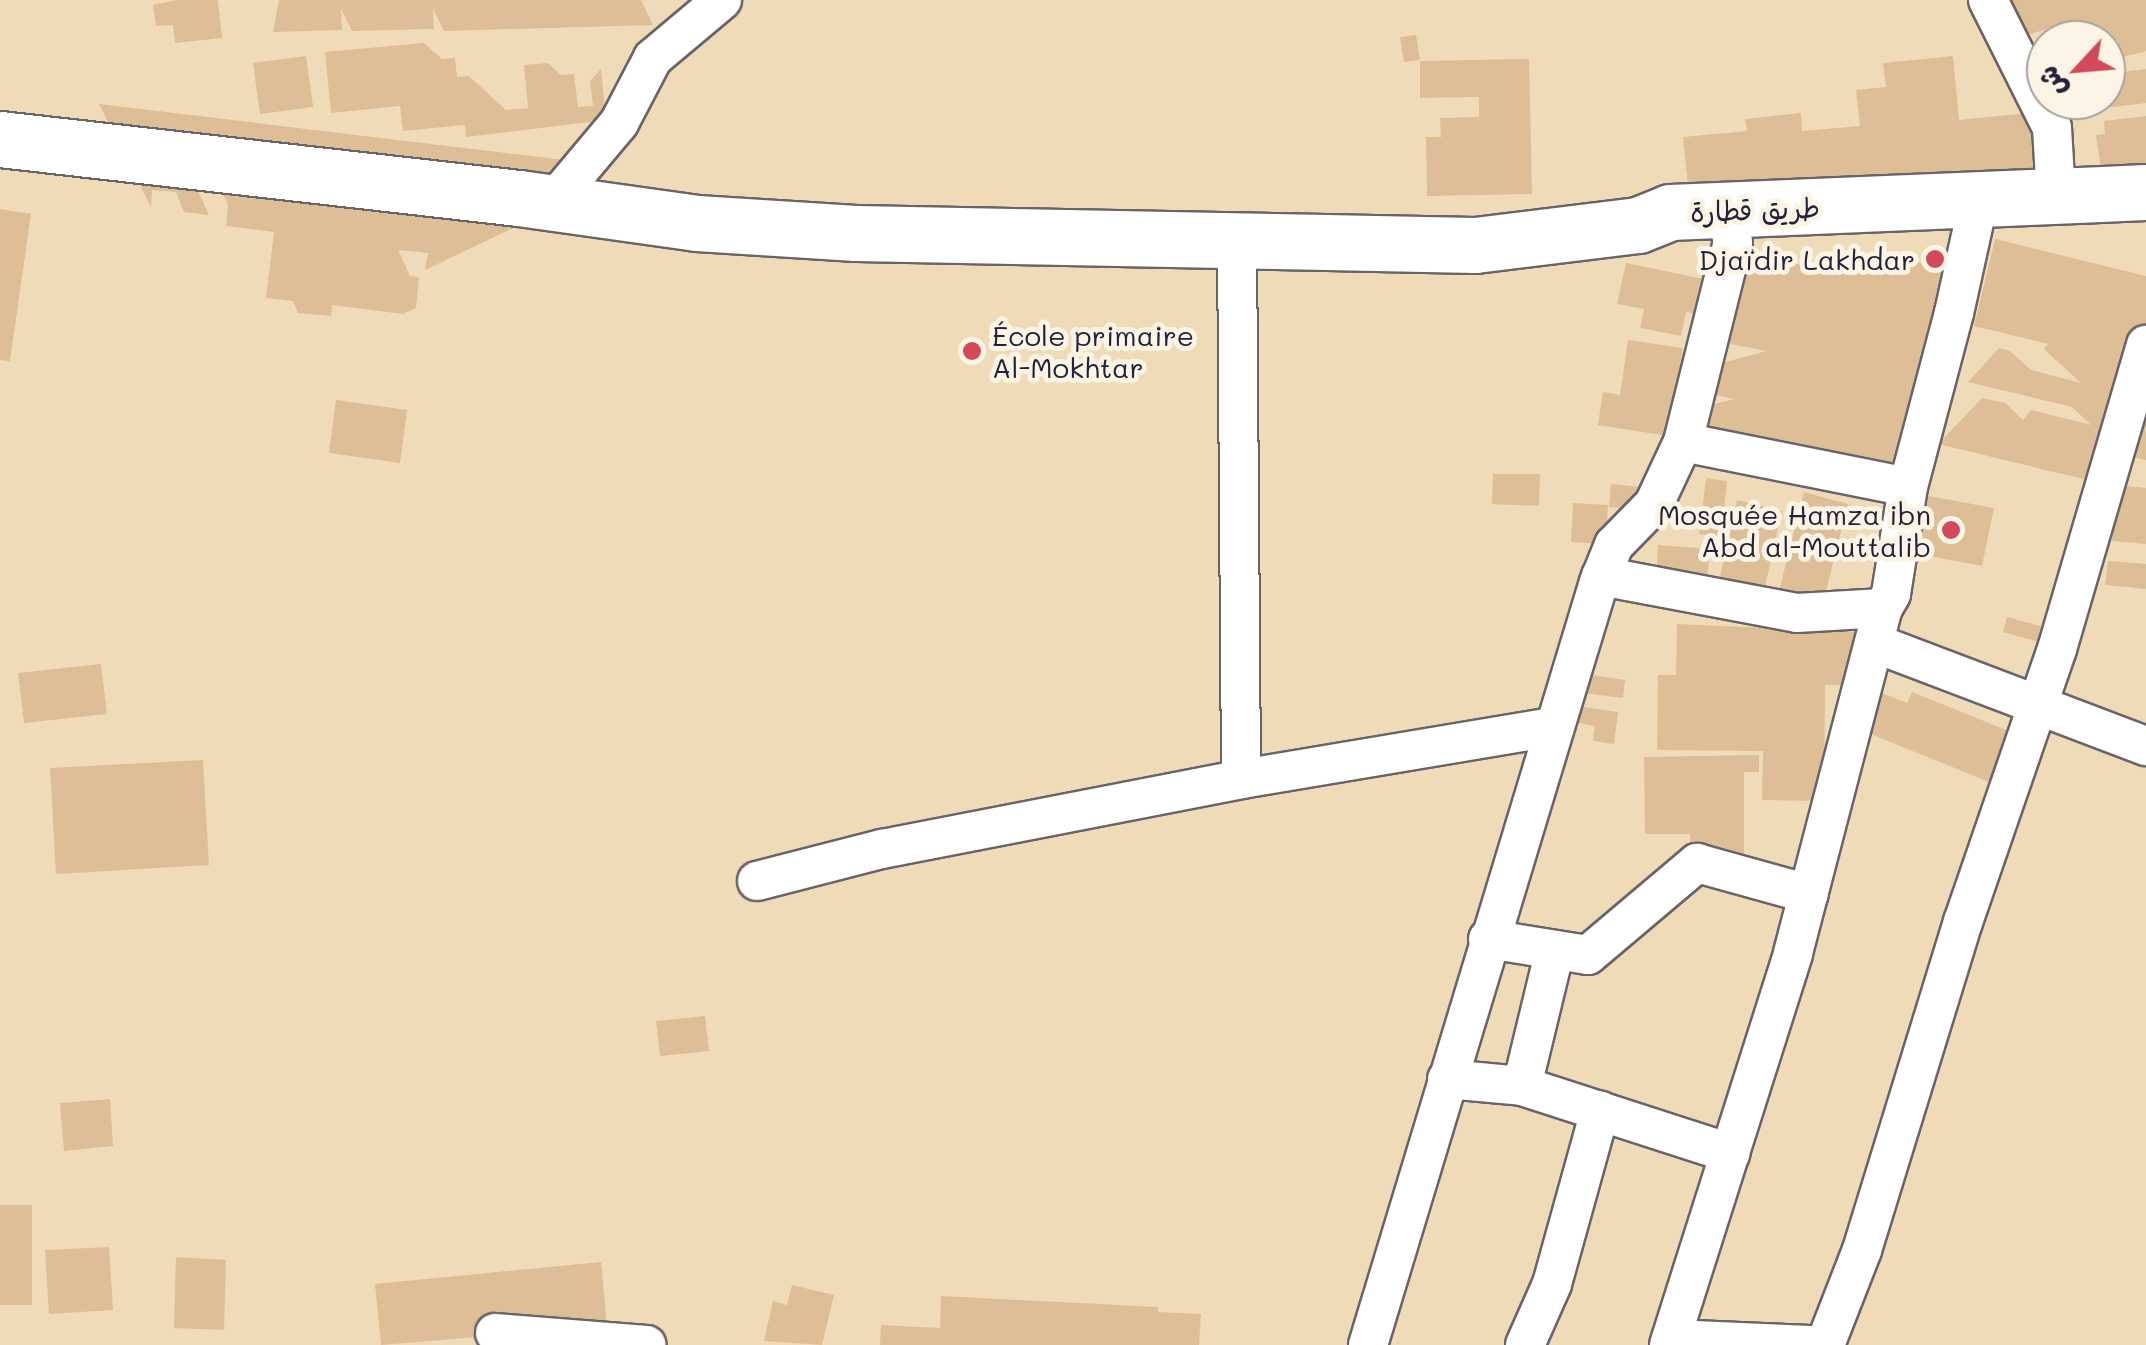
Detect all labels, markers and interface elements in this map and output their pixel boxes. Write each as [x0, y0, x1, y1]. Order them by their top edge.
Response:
north arrow [2026, 20, 2126, 120]
text: ش [2028, 61, 2074, 104]
street label: طريق قطارة [1689, 190, 1821, 228]
place label: Djaïdir Lakhdar [1699, 242, 1915, 276]
marker: Djaïdir Lakhdar [1924, 248, 1946, 270]
place label: École primaire Al-Mokhtar [992, 318, 1194, 384]
marker: École primaire Al-Mokhtar [961, 340, 983, 362]
place label: Mosquée Hamza ibn Abd al-Mouttalib [1658, 497, 1931, 563]
marker: Mosquée Hamza ibn Abd al-Mouttalib [1940, 519, 1962, 541]

